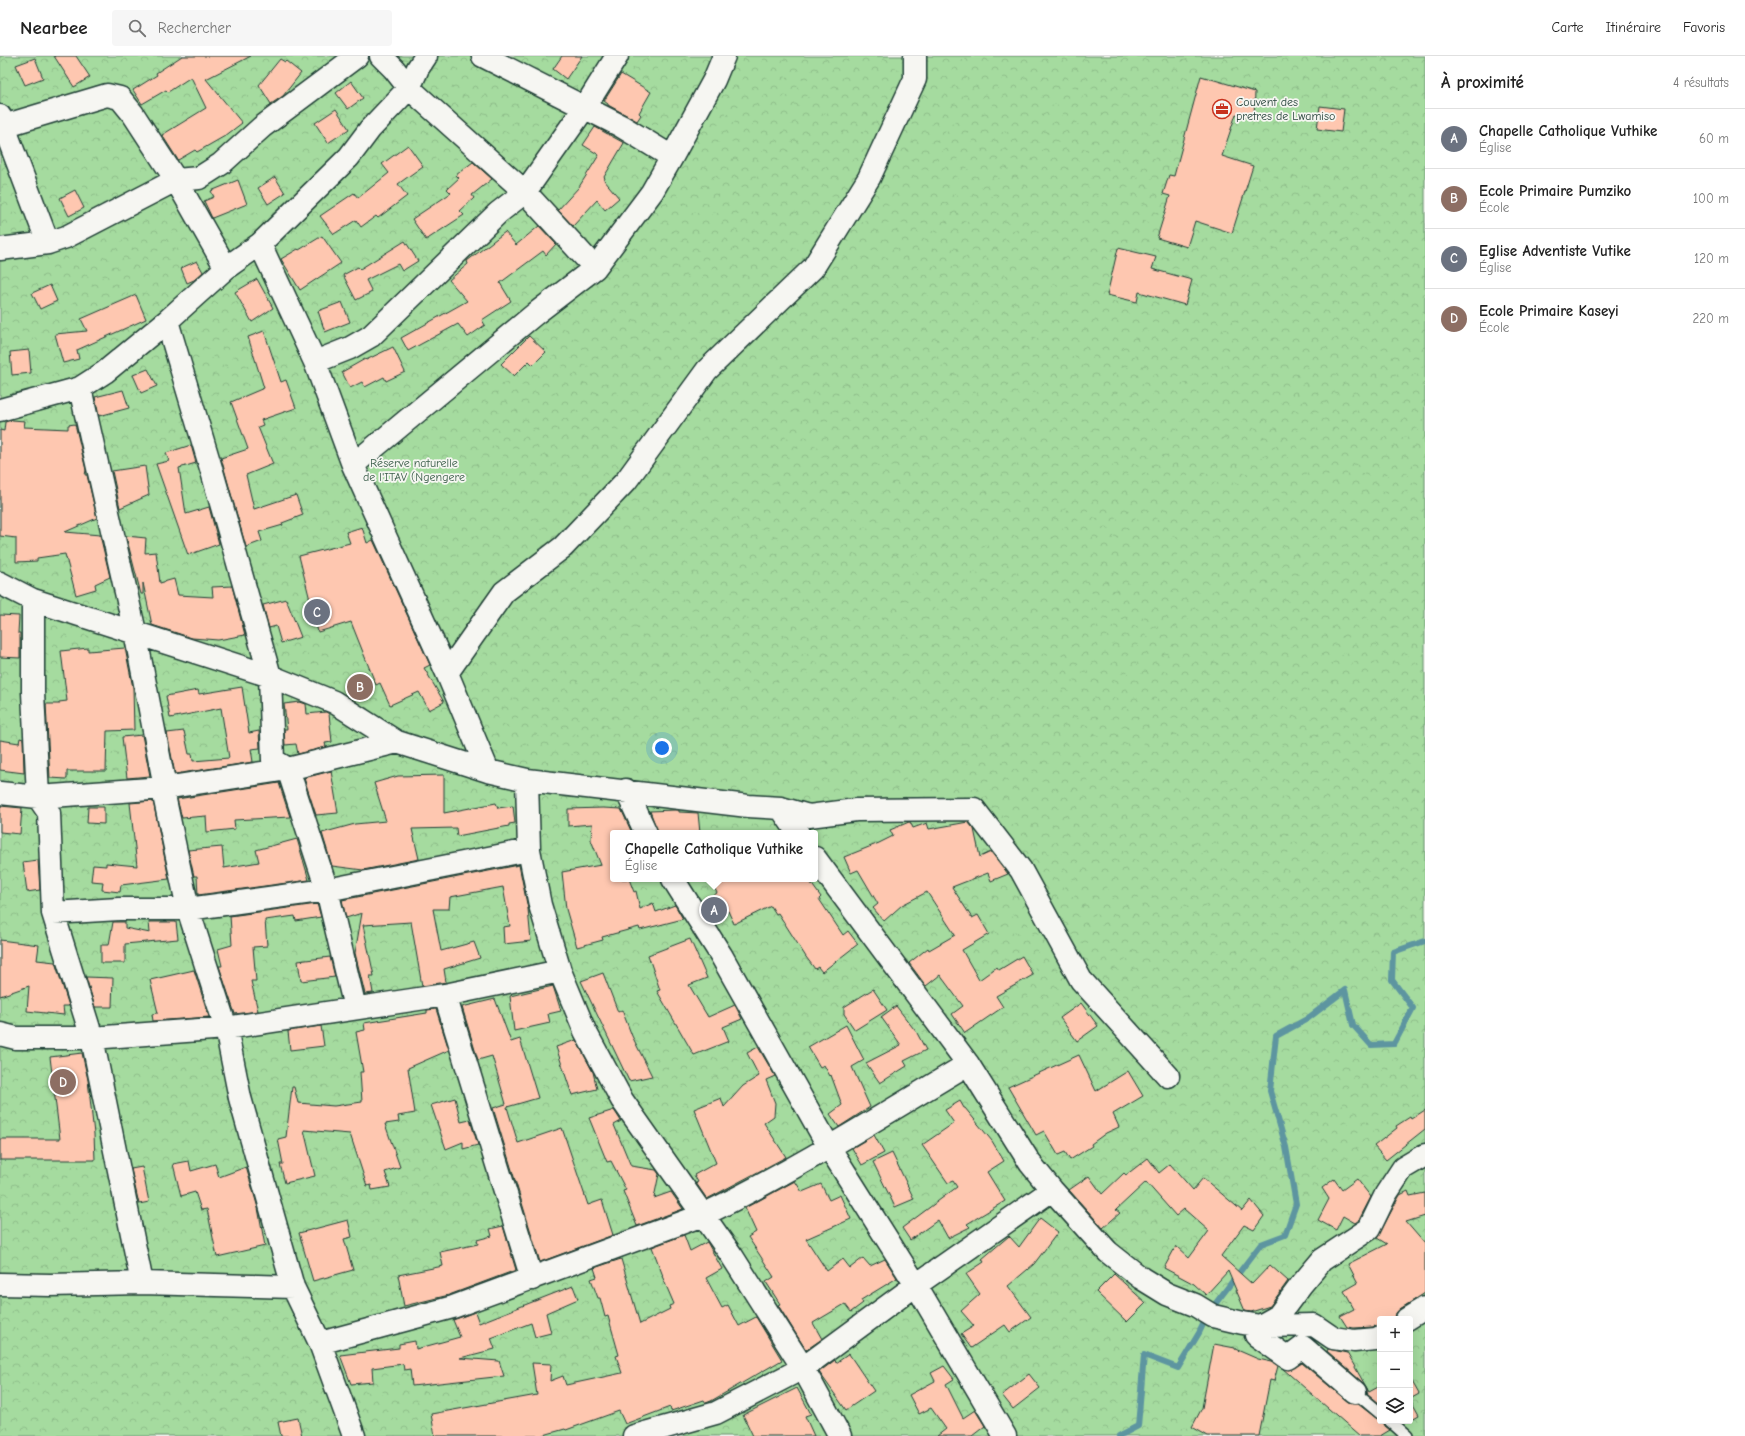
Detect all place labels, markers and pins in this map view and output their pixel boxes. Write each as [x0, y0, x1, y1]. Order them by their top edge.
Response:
place label: Couvent des pretres de Lwamiso [1236, 95, 1335, 123]
office icon: Couvent des pretres de Lwamiso [1211, 98, 1233, 120]
pin: C [304, 597, 330, 627]
pin: B [347, 672, 373, 702]
pin: A [701, 895, 727, 925]
pin: D [50, 1067, 76, 1097]

